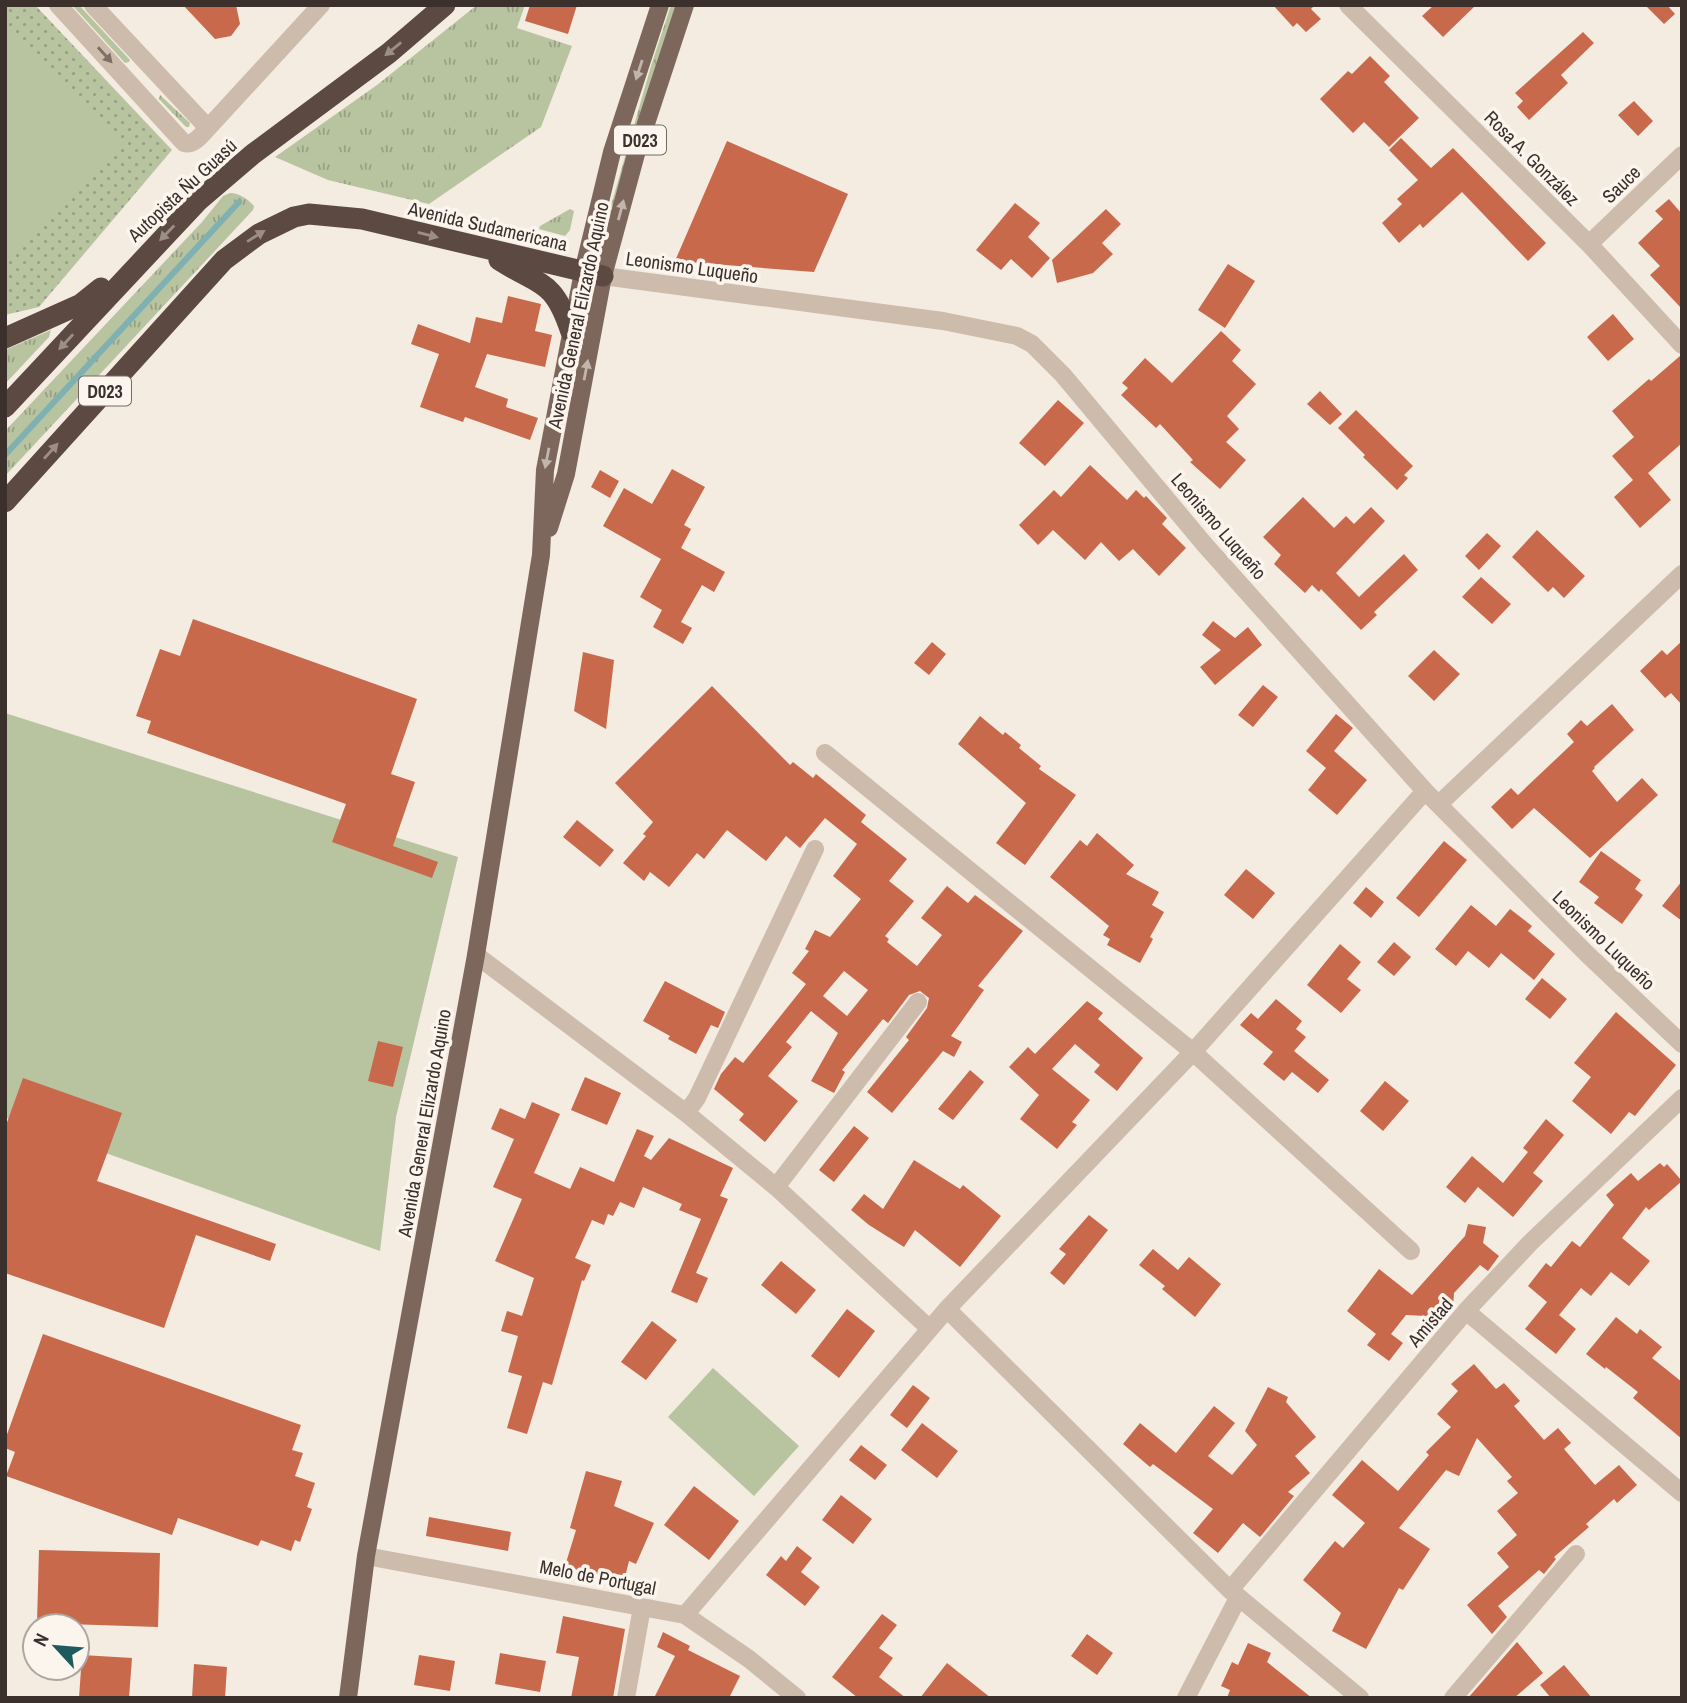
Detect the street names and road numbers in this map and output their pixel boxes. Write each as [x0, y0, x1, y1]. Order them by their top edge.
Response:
street label: Rosa A. González [1479, 105, 1585, 211]
road number: D023 [614, 125, 666, 154]
street label: Autopista Ñu Guasú [121, 133, 242, 248]
street label: Sauce [1596, 159, 1646, 209]
street label: Avenida Sudamericana [405, 195, 570, 257]
street label: Avenida General Elizardo Aquino [541, 199, 615, 432]
street label: Leonismo Luqueño [624, 245, 760, 289]
road number: D023 [79, 376, 131, 405]
street label: Leonismo Luqueño [1165, 467, 1273, 585]
street label: Leonismo Luqueño [1547, 884, 1661, 996]
street label: Avenida General Elizardo Aquino [391, 1007, 457, 1240]
street label: Amistad [1401, 1292, 1459, 1353]
street label: Melo de Portugal [538, 1553, 658, 1601]

